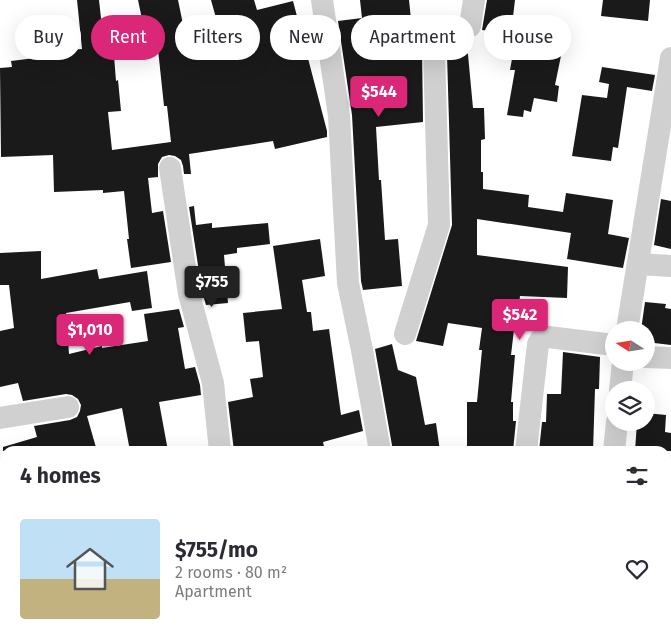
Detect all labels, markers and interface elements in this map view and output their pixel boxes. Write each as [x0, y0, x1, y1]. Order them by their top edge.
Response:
chip: Buy [15, 15, 81, 60]
chip: Rent [91, 15, 165, 60]
chip: Filters [175, 15, 260, 60]
chip: New [270, 15, 341, 60]
chip: Apartment [351, 15, 474, 60]
chip: House [484, 15, 571, 60]
pin: $544 [349, 76, 409, 118]
text: $544 [361, 82, 397, 101]
pin: $755 [182, 266, 242, 308]
text: $755 [196, 272, 228, 291]
pin: $542 [490, 298, 550, 341]
text: $542 [503, 305, 537, 324]
pin: $1,010 [49, 314, 131, 356]
text: $1,010 [67, 320, 113, 339]
north arrow [605, 321, 655, 371]
map controls [605, 321, 655, 431]
button: layers [605, 381, 655, 431]
icon: filters [623, 462, 651, 490]
text: 4 homes [20, 463, 101, 489]
text: $755/mo [175, 537, 258, 563]
icon: home [60, 539, 120, 599]
icon: heart [623, 555, 651, 583]
text: 2 rooms · 80 m² [175, 563, 287, 582]
text: Apartment [175, 582, 252, 601]

